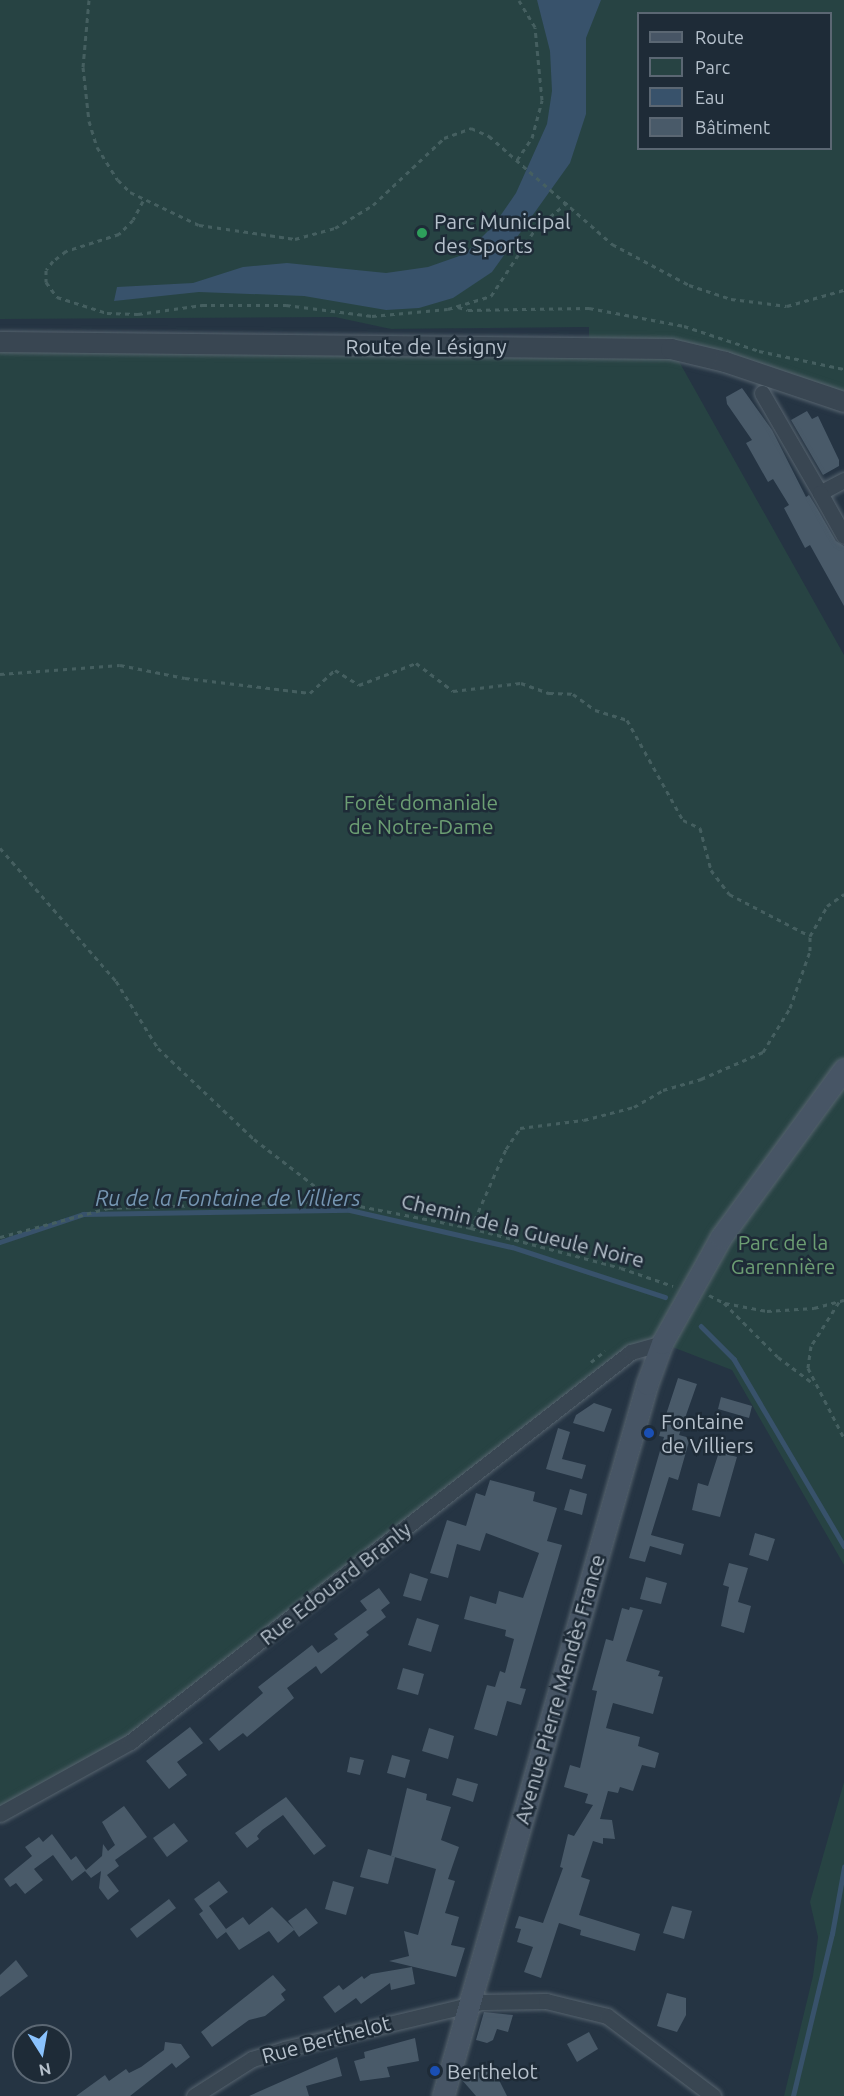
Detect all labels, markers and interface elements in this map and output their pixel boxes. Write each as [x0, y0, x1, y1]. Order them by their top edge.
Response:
legend [637, 12, 832, 150]
text: Route [695, 27, 744, 47]
text: Parc [695, 57, 730, 77]
text: Eau [695, 87, 725, 107]
text: Bâtiment [695, 117, 770, 137]
place label: Parc Municipal des Sports [434, 208, 570, 258]
marker: Parc Municipal des Sports [415, 226, 429, 240]
street label: Route de Lésigny [345, 333, 507, 359]
park label: Forêt domaniale de Notre-Dame [344, 789, 498, 839]
water label: Ru de la Fontaine de Villiers [95, 1185, 361, 1211]
street label: Chemin de la Gueule Noire [399, 1188, 647, 1272]
park label: Parc de la Garennière [731, 1229, 835, 1279]
place label: Fontaine de Villiers [661, 1408, 754, 1458]
marker: Fontaine de Villiers [642, 1426, 656, 1440]
street label: Rue Edouard Branly [254, 1516, 416, 1650]
street label: Avenue Pierre Mendès France [508, 1551, 610, 1827]
street label: Rue Berthelot [259, 2010, 393, 2068]
north arrow [12, 2024, 72, 2084]
place label: Berthelot [447, 2058, 538, 2084]
text: N [37, 2060, 53, 2080]
marker: Berthelot [428, 2064, 442, 2078]

